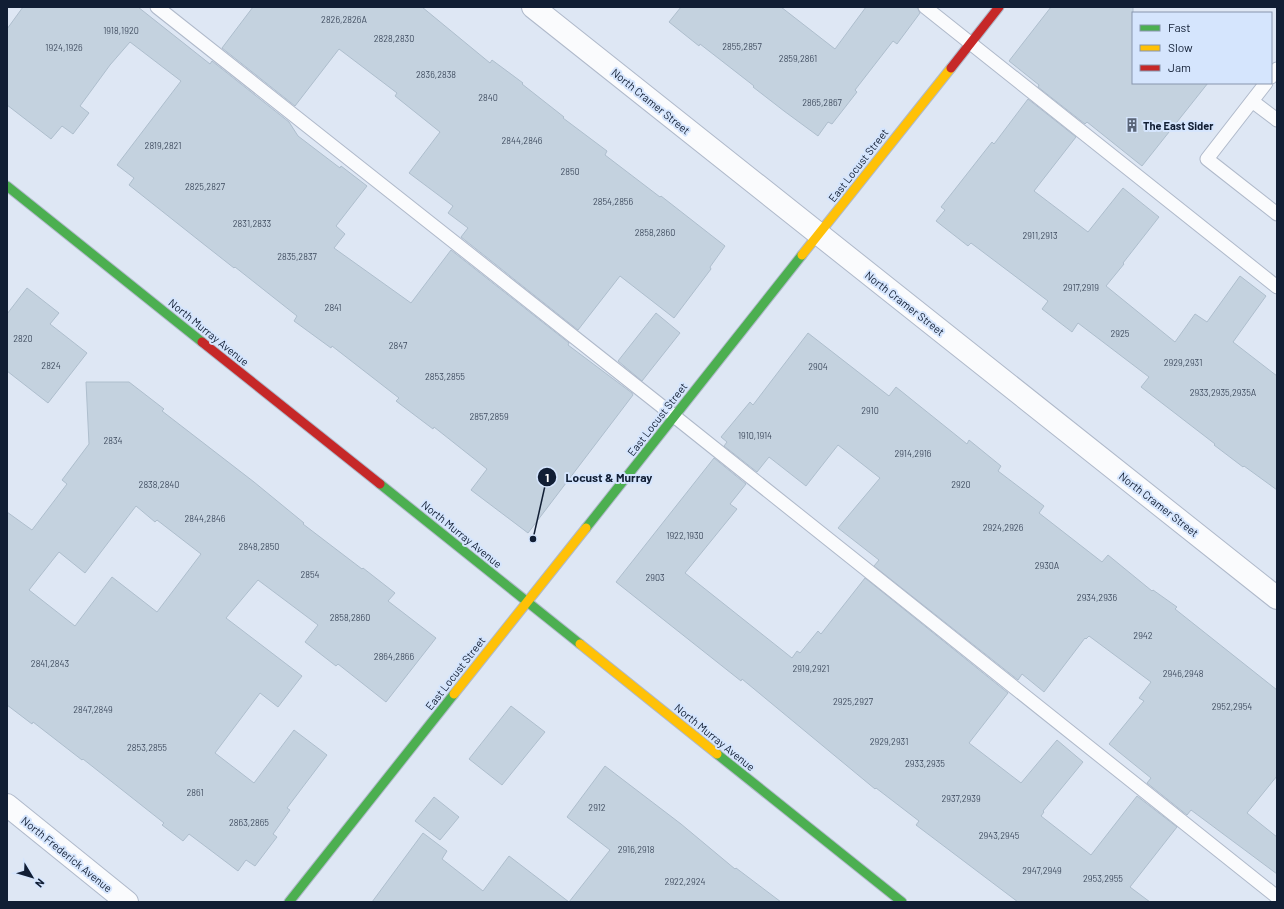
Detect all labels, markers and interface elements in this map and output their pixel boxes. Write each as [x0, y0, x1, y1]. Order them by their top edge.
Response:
legend [1132, 12, 1272, 84]
house number: 2826,2826A [321, 14, 367, 25]
text: Fast [1168, 20, 1191, 34]
house number: 1918,1920 [103, 25, 139, 36]
house number: 2828,2830 [374, 33, 414, 44]
text: Slow [1168, 40, 1193, 54]
house number: 2855,2857 [722, 41, 763, 52]
house number: 1924,1926 [45, 42, 83, 53]
house number: 2859,2861 [779, 53, 817, 64]
text: Jam [1168, 60, 1191, 74]
street label: North Cramer Street [609, 65, 693, 137]
house number: 2836,2838 [416, 69, 456, 80]
house number: 2840 [478, 92, 498, 103]
house number: 2865,2867 [802, 97, 843, 108]
building icon: The East Sider [1124, 117, 1140, 133]
place label: The East Sider [1143, 119, 1214, 132]
street label: East Locust Street [825, 126, 891, 204]
house number: 2844,2846 [502, 135, 543, 146]
house number: 2819,2821 [145, 140, 181, 151]
house number: 2850 [560, 166, 580, 177]
house number: 2825,2827 [185, 181, 226, 192]
house number: 2854,2856 [593, 196, 633, 207]
house number: 2831,2833 [233, 218, 272, 229]
house number: 2858,2860 [635, 227, 675, 238]
house number: 2911,2913 [1022, 230, 1058, 241]
house number: 2835,2837 [277, 251, 318, 262]
street label: North Cramer Street [863, 268, 947, 338]
house number: 2917,2919 [1063, 282, 1099, 293]
street label: North Murray Avenue [166, 296, 252, 368]
house number: 2841 [325, 302, 341, 313]
house number: 2925 [1111, 328, 1130, 339]
house number: 2820 [13, 333, 33, 344]
house number: 2847 [389, 340, 408, 351]
house number: 2929,2931 [1164, 357, 1202, 368]
house number: 2824 [41, 360, 61, 371]
house number: 2904 [808, 361, 828, 372]
house number: 2853,2855 [425, 371, 465, 382]
street label: East Locust Street [624, 380, 690, 458]
house number: 2933,2935,2935A [1190, 387, 1257, 398]
house number: 2910 [861, 405, 879, 416]
house number: 2857,2859 [469, 411, 509, 422]
house number: 1910,1914 [738, 430, 772, 441]
house number: 2834 [103, 435, 123, 446]
house number: 2914,2916 [895, 448, 932, 459]
callout: Locust & Murray [537, 465, 660, 489]
street label: North Cramer Street [1117, 469, 1201, 539]
text: 1 [545, 470, 549, 484]
text: Locust & Murray [566, 470, 652, 484]
house number: 2838,2840 [139, 479, 179, 490]
house number: 2920 [951, 479, 971, 490]
street label: North Murray Avenue [419, 498, 505, 570]
house number: 2844,2846 [185, 513, 226, 524]
house number: 2924,2926 [983, 522, 1024, 533]
house number: 1922,1930 [666, 530, 704, 541]
house number: 2848,2850 [239, 541, 279, 552]
house number: 2930A [1035, 560, 1060, 571]
house number: 2854 [300, 569, 320, 580]
house number: 2903 [645, 572, 665, 583]
house number: 2934,2936 [1077, 592, 1117, 603]
house number: 2858,2860 [330, 612, 370, 623]
house number: 2942 [1133, 630, 1153, 641]
street label: East Locust Street [422, 634, 488, 712]
house number: 2864,2866 [374, 651, 414, 662]
house number: 2841,2843 [31, 658, 70, 669]
house number: 2919,2921 [793, 663, 829, 674]
house number: 2946,2948 [1163, 668, 1204, 679]
house number: 2925,2927 [833, 696, 874, 707]
street label: North Murray Avenue [672, 701, 758, 773]
house number: 2952,2954 [1212, 701, 1252, 712]
house number: 2847,2849 [73, 704, 113, 715]
house number: 2929,2931 [870, 736, 908, 747]
house number: 2853,2855 [127, 742, 167, 753]
house number: 2933,2935 [905, 758, 945, 769]
house number: 2861 [186, 787, 204, 798]
house number: 2937,2939 [941, 793, 981, 804]
house number: 2912 [588, 802, 606, 813]
street label: North Frederick Avenue [19, 813, 115, 895]
house number: 2863,2865 [229, 817, 269, 828]
house number: 2943,2945 [979, 830, 1020, 841]
house number: 2916,2918 [618, 844, 655, 855]
north arrow [12, 857, 52, 897]
house number: 2947,2949 [1022, 865, 1062, 876]
house number: 2953,2955 [1083, 873, 1123, 884]
house number: 2922,2924 [665, 876, 705, 887]

